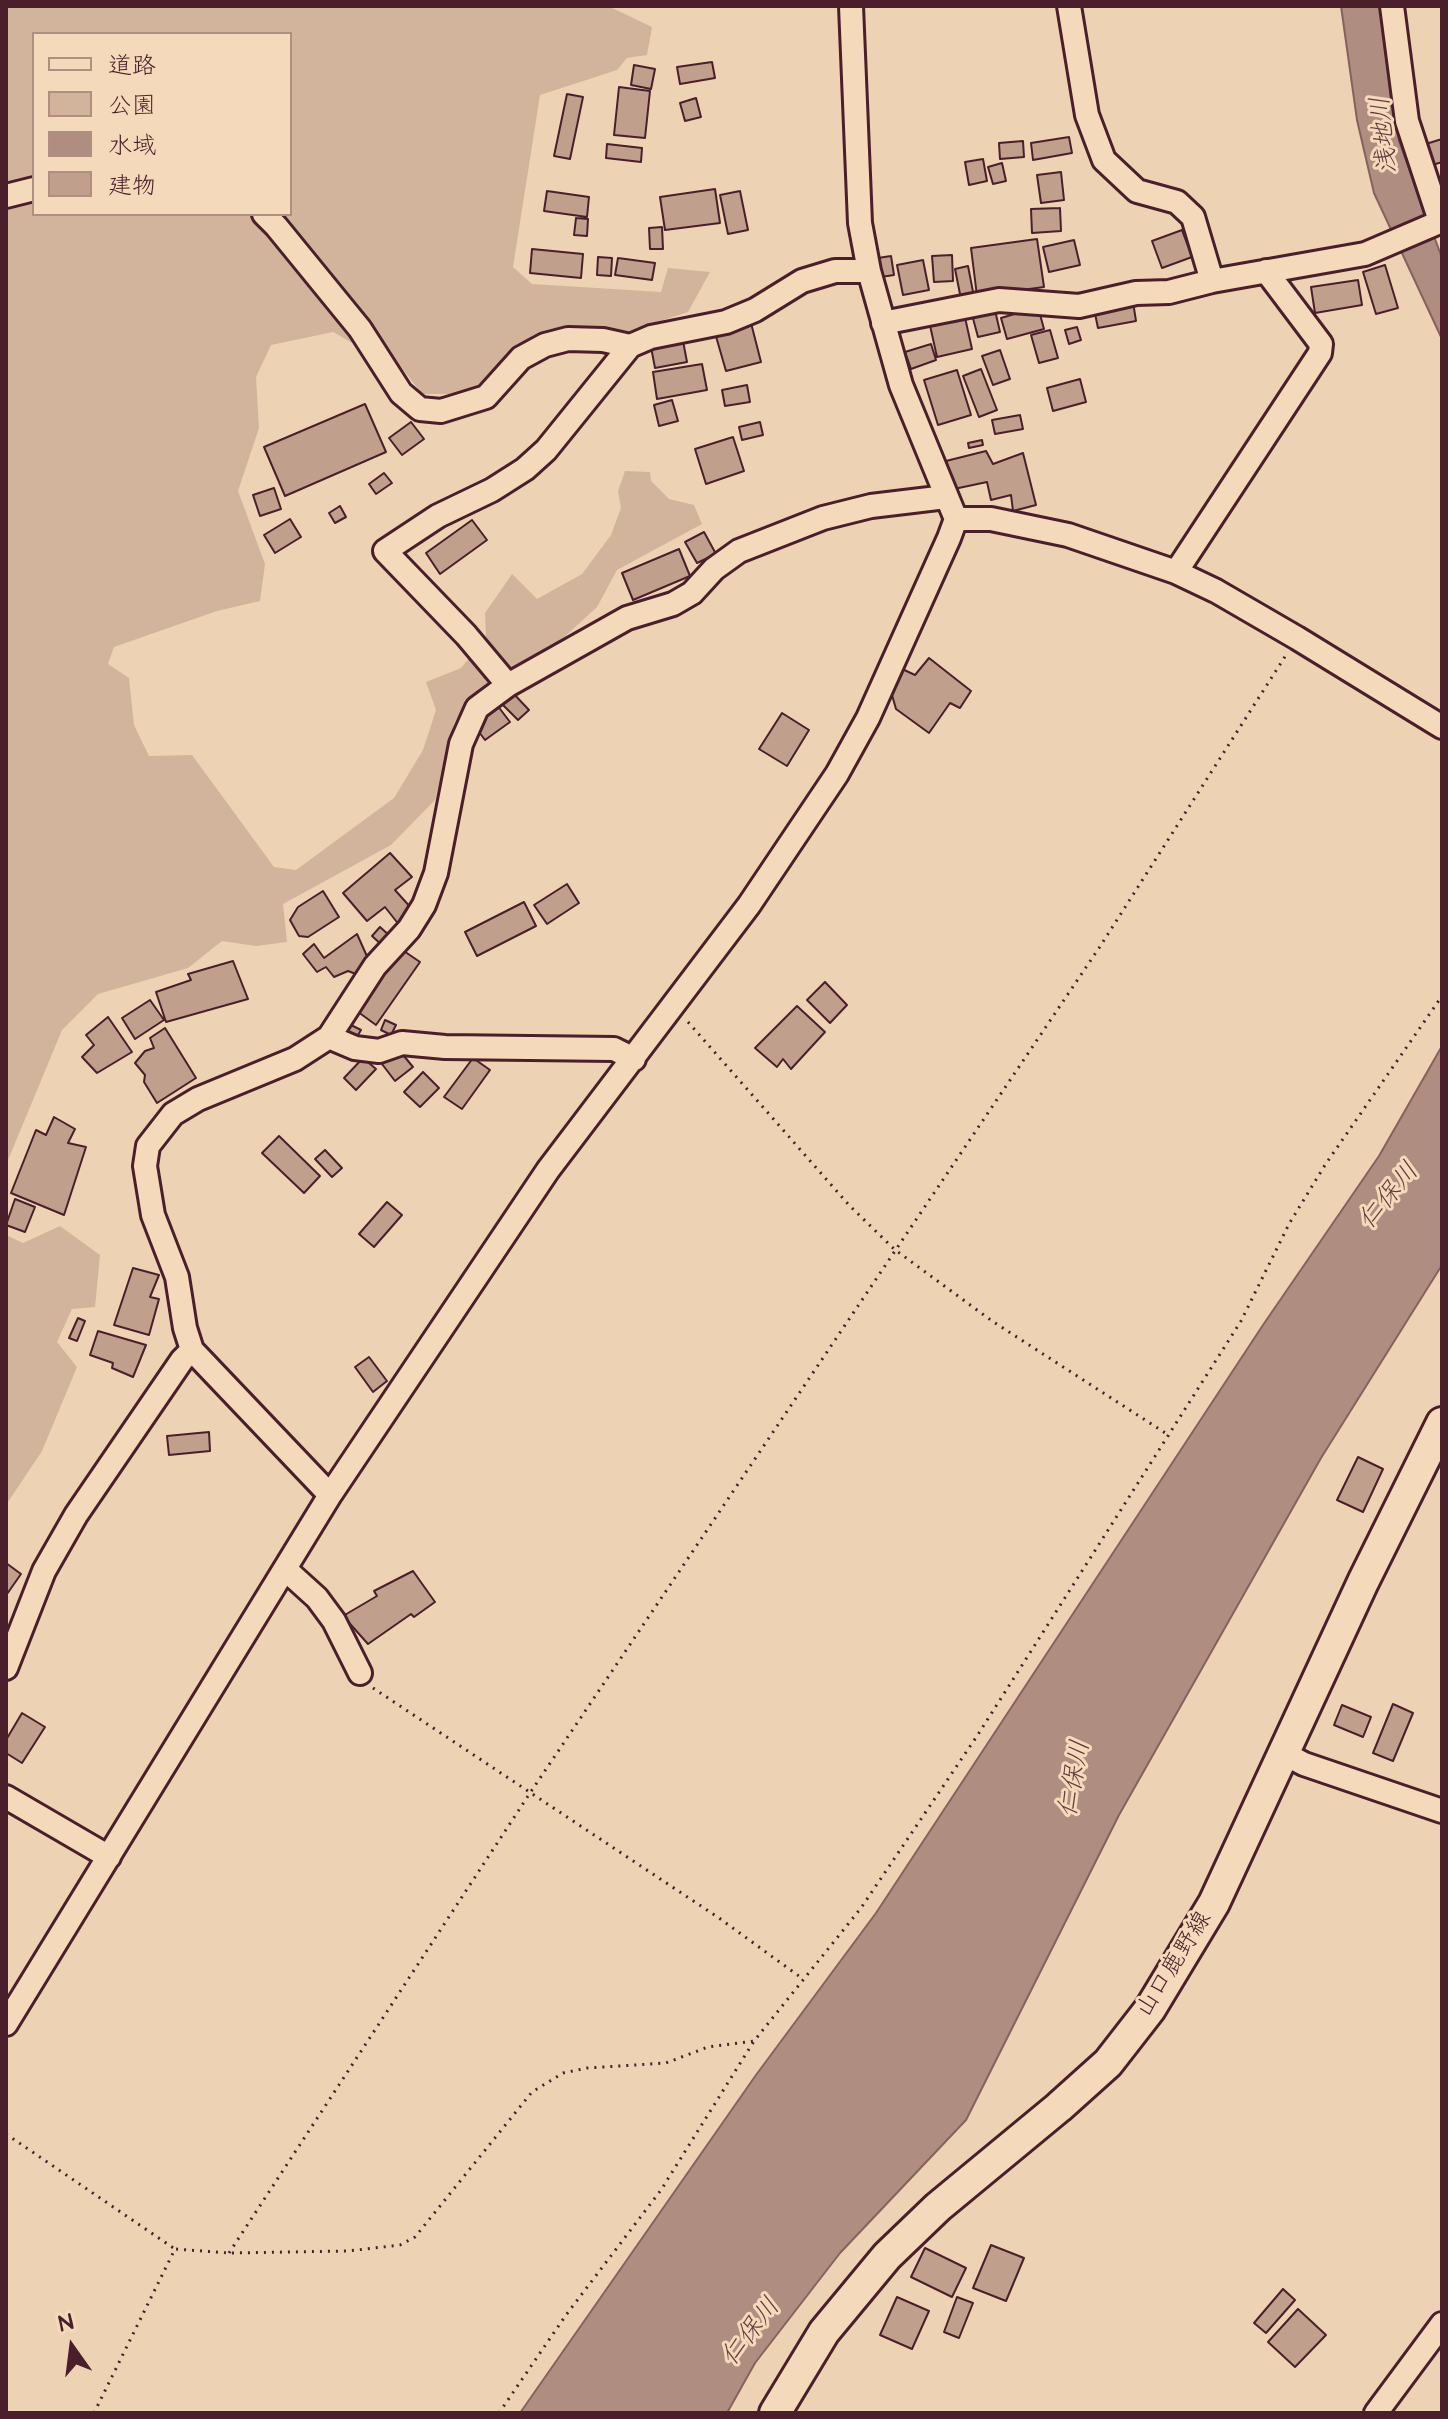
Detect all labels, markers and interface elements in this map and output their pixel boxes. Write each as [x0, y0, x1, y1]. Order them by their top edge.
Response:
legend [32, 32, 292, 216]
text: 道路 [108, 49, 156, 83]
text: 公園 [108, 89, 156, 123]
water label: 浅地川 [1366, 95, 1406, 175]
text: 水域 [108, 129, 156, 163]
text: 建物 [108, 169, 156, 203]
water label: 仁保川 [1353, 1157, 1427, 1237]
water label: 仁保川 [1054, 1738, 1098, 1820]
street label: 山口鹿野線 [1131, 1906, 1219, 2024]
water label: 仁保川 [716, 2293, 788, 2373]
north arrow [32, 2307, 112, 2387]
text: N [56, 2307, 77, 2340]

